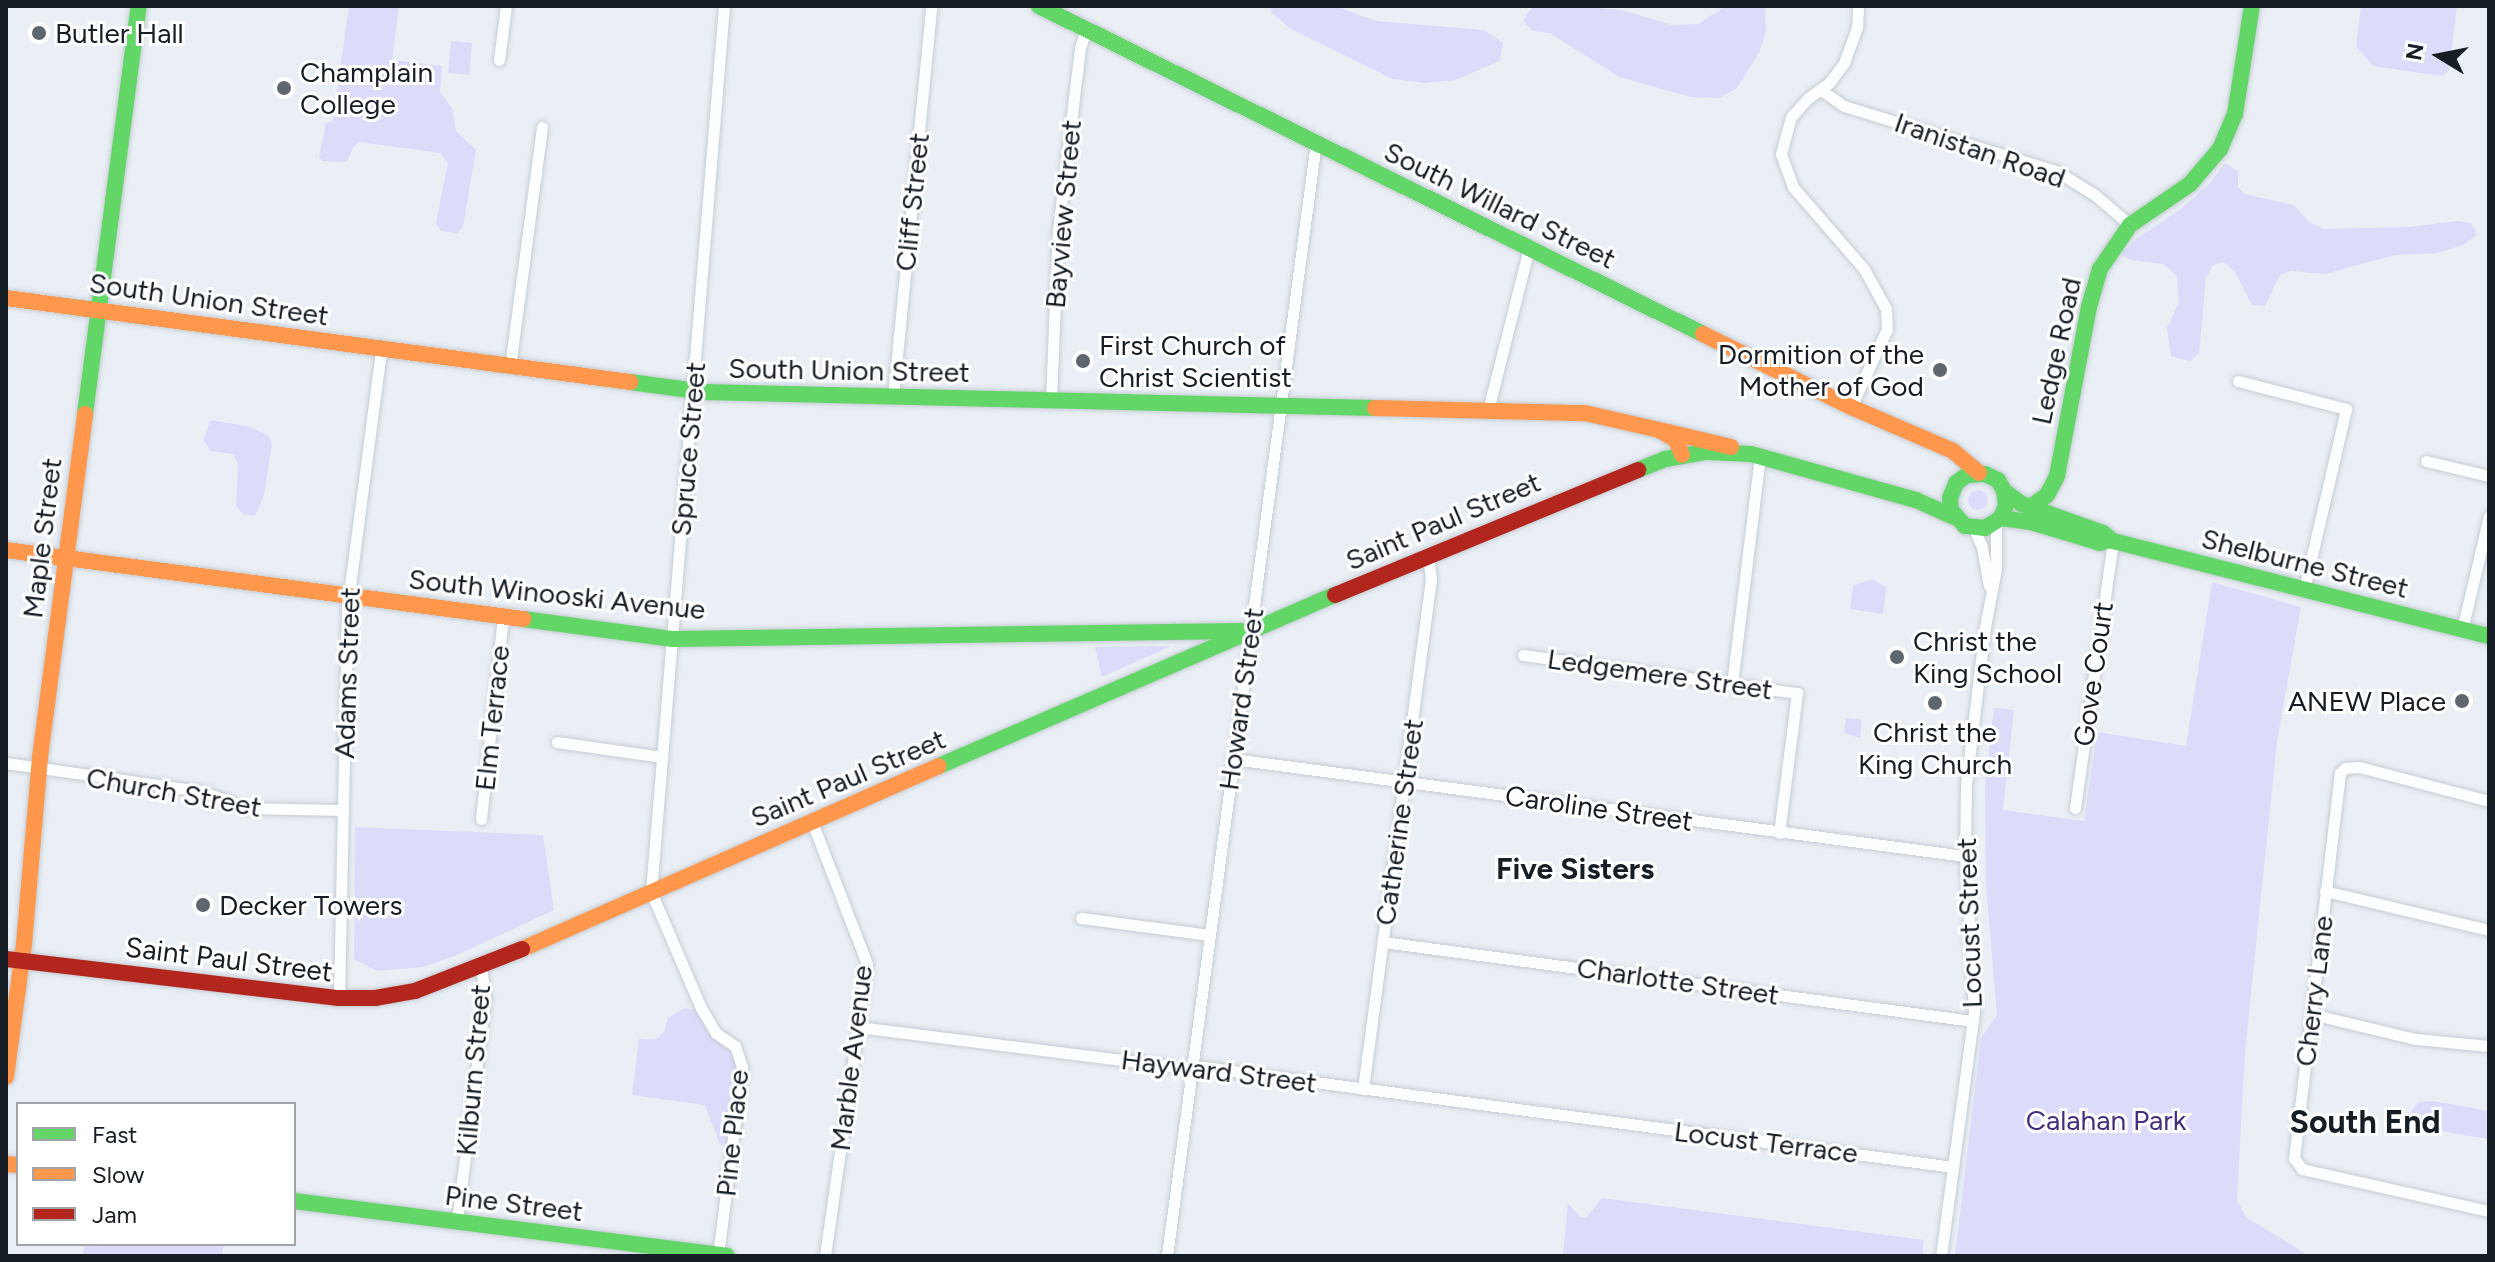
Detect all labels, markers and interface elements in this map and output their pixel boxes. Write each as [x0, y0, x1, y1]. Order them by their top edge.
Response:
place label: Butler Hall [55, 16, 184, 50]
north arrow [2399, 16, 2479, 96]
marker: Butler Hall [30, 24, 48, 42]
text: N [2400, 41, 2430, 62]
place label: Champlain College [300, 55, 433, 121]
marker: Champlain College [275, 79, 293, 97]
street label: Iranistan Road [1890, 105, 2070, 195]
street label: Bayview Street [1038, 118, 1088, 310]
street label: Cliff Street [888, 131, 936, 273]
street label: South Willard Street [1379, 134, 1621, 276]
street label: South Union Street [87, 266, 331, 332]
street label: Ledge Road [2024, 274, 2088, 428]
place label: First Church of Christ Scientist [1099, 328, 1292, 394]
place label: Dormition of the Mother of God [1718, 337, 1924, 403]
street label: South Union Street [728, 351, 970, 389]
marker: First Church of Christ Scientist [1074, 352, 1092, 370]
street label: Spruce Street [664, 361, 712, 537]
marker: Dormition of the Mother of God [1931, 361, 1949, 379]
street label: Maple Street [15, 456, 69, 620]
street label: Saint Paul Street [1341, 465, 1545, 577]
street label: Shelburne Street [2198, 521, 2412, 605]
street label: South Winooski Avenue [407, 562, 707, 626]
street label: Adams Street [327, 587, 367, 759]
street label: Gove Court [2066, 600, 2120, 748]
street label: Howard Street [1212, 606, 1270, 792]
place label: Christ the King School [1913, 624, 2062, 690]
street label: Ledgemere Street [1545, 642, 1775, 706]
street label: Elm Terrace [468, 644, 516, 792]
marker: Christ the King School [1888, 648, 1906, 666]
place label: ANEW Place [2288, 684, 2446, 718]
marker: ANEW Place [2453, 692, 2471, 710]
marker: Christ the King Church [1926, 694, 1944, 712]
place label: Christ the King Church [1858, 715, 2012, 781]
street label: Catherine Street [1368, 717, 1430, 927]
street label: Saint Paul Street [746, 722, 950, 834]
street label: Church Street [84, 760, 264, 824]
street label: Caroline Street [1503, 778, 1695, 838]
street label: Locust Street [1949, 837, 1989, 1009]
district label: Five Sisters [1496, 851, 1654, 887]
place label: Decker Towers [219, 888, 403, 922]
marker: Decker Towers [194, 896, 212, 914]
street label: Cherry Lane [2288, 914, 2340, 1068]
street label: Saint Paul Street [124, 930, 334, 988]
street label: Charlotte Street [1575, 950, 1781, 1012]
street label: Marble Avenue [823, 963, 879, 1153]
street label: Kilburn Street [449, 983, 497, 1157]
street label: Hayward Street [1119, 1042, 1319, 1100]
street label: Pine Place [709, 1068, 755, 1198]
legend [16, 1102, 296, 1246]
park label: Calahan Park [2026, 1103, 2186, 1137]
district label: South End [2290, 1103, 2440, 1141]
street label: Locust Terrace [1672, 1114, 1860, 1170]
text: Fast [92, 1120, 137, 1149]
text: Slow [92, 1160, 144, 1189]
street label: Pine Street [443, 1178, 585, 1228]
text: Jam [92, 1200, 137, 1229]

